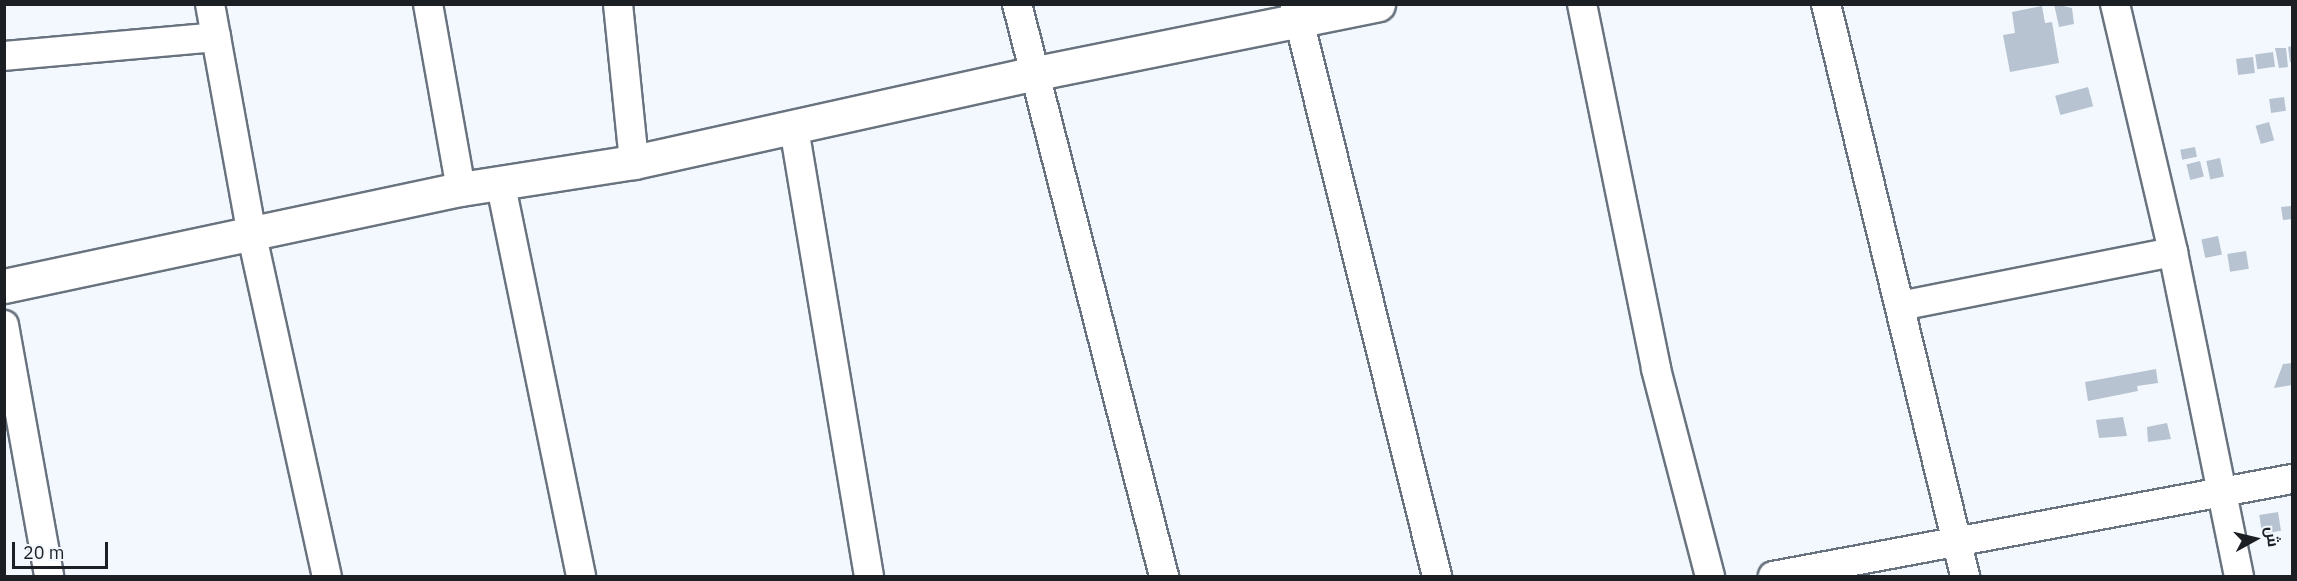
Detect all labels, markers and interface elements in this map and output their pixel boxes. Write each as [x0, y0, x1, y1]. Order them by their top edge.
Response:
north arrow [2225, 509, 2285, 569]
text: ش [2261, 525, 2284, 548]
scale bar [15, 530, 111, 568]
text: 20 m [23, 541, 65, 564]

